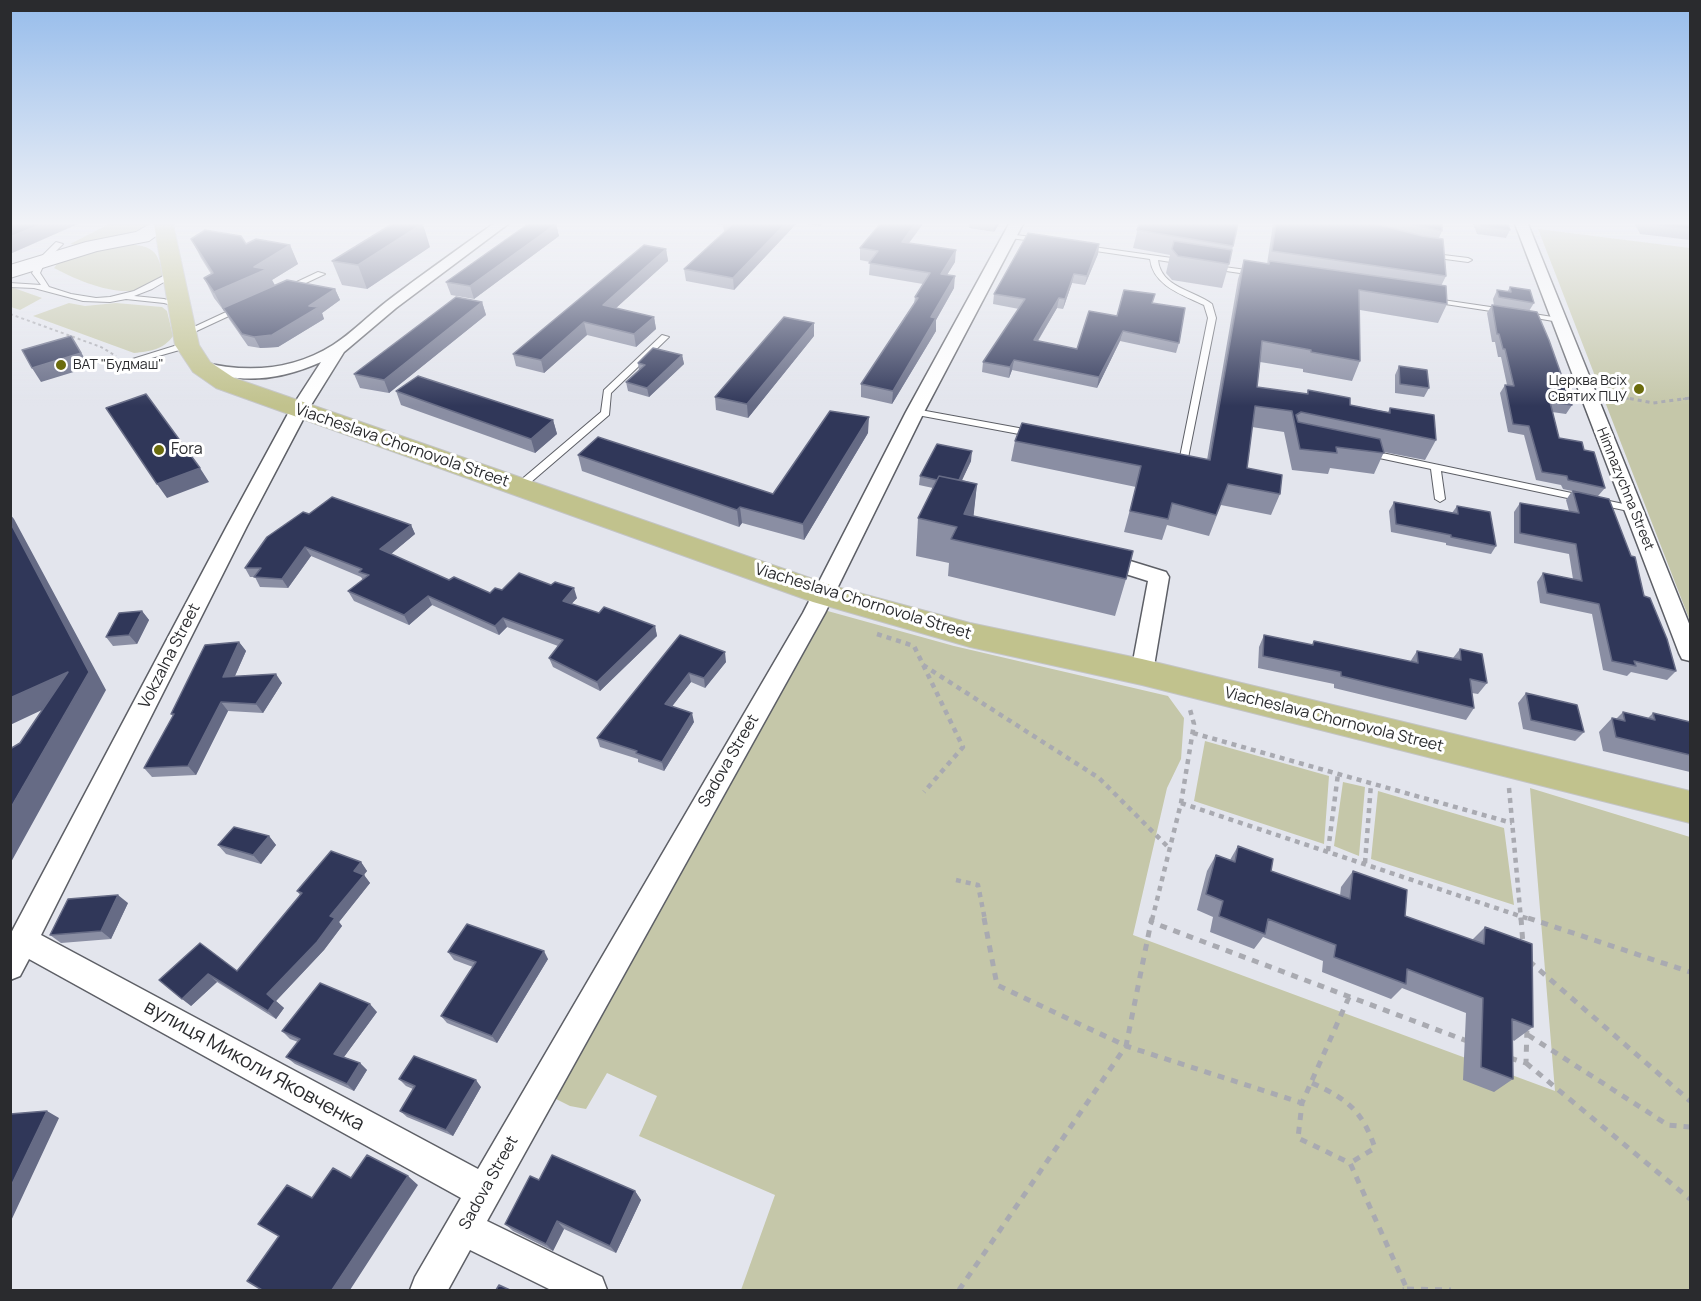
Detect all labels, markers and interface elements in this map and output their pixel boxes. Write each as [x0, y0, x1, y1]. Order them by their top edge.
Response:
place label: ВАТ "Будмаш" [73, 357, 164, 373]
marker: ВАТ "Будмаш" [54, 358, 68, 372]
place label: Церква Всіх Святих ПЦУ [1548, 373, 1627, 406]
marker: Церква Всіх Святих ПЦУ [1632, 382, 1646, 396]
street label: Viacheslava Chornovola Street [293, 400, 511, 492]
street label: Himnazychna Street [1593, 425, 1657, 553]
place label: Fora [171, 440, 203, 460]
marker: Fora [152, 443, 166, 457]
street label: Viacheslava Chornovola Street [753, 560, 973, 644]
street label: Vokzalna Street [135, 600, 205, 712]
street label: Viacheslava Chornovola Street [1223, 683, 1445, 757]
street label: Sadova Street [695, 711, 763, 811]
street label: вулиця Миколи Яковченка [140, 995, 368, 1137]
street label: Sadova Street [455, 1133, 523, 1233]

